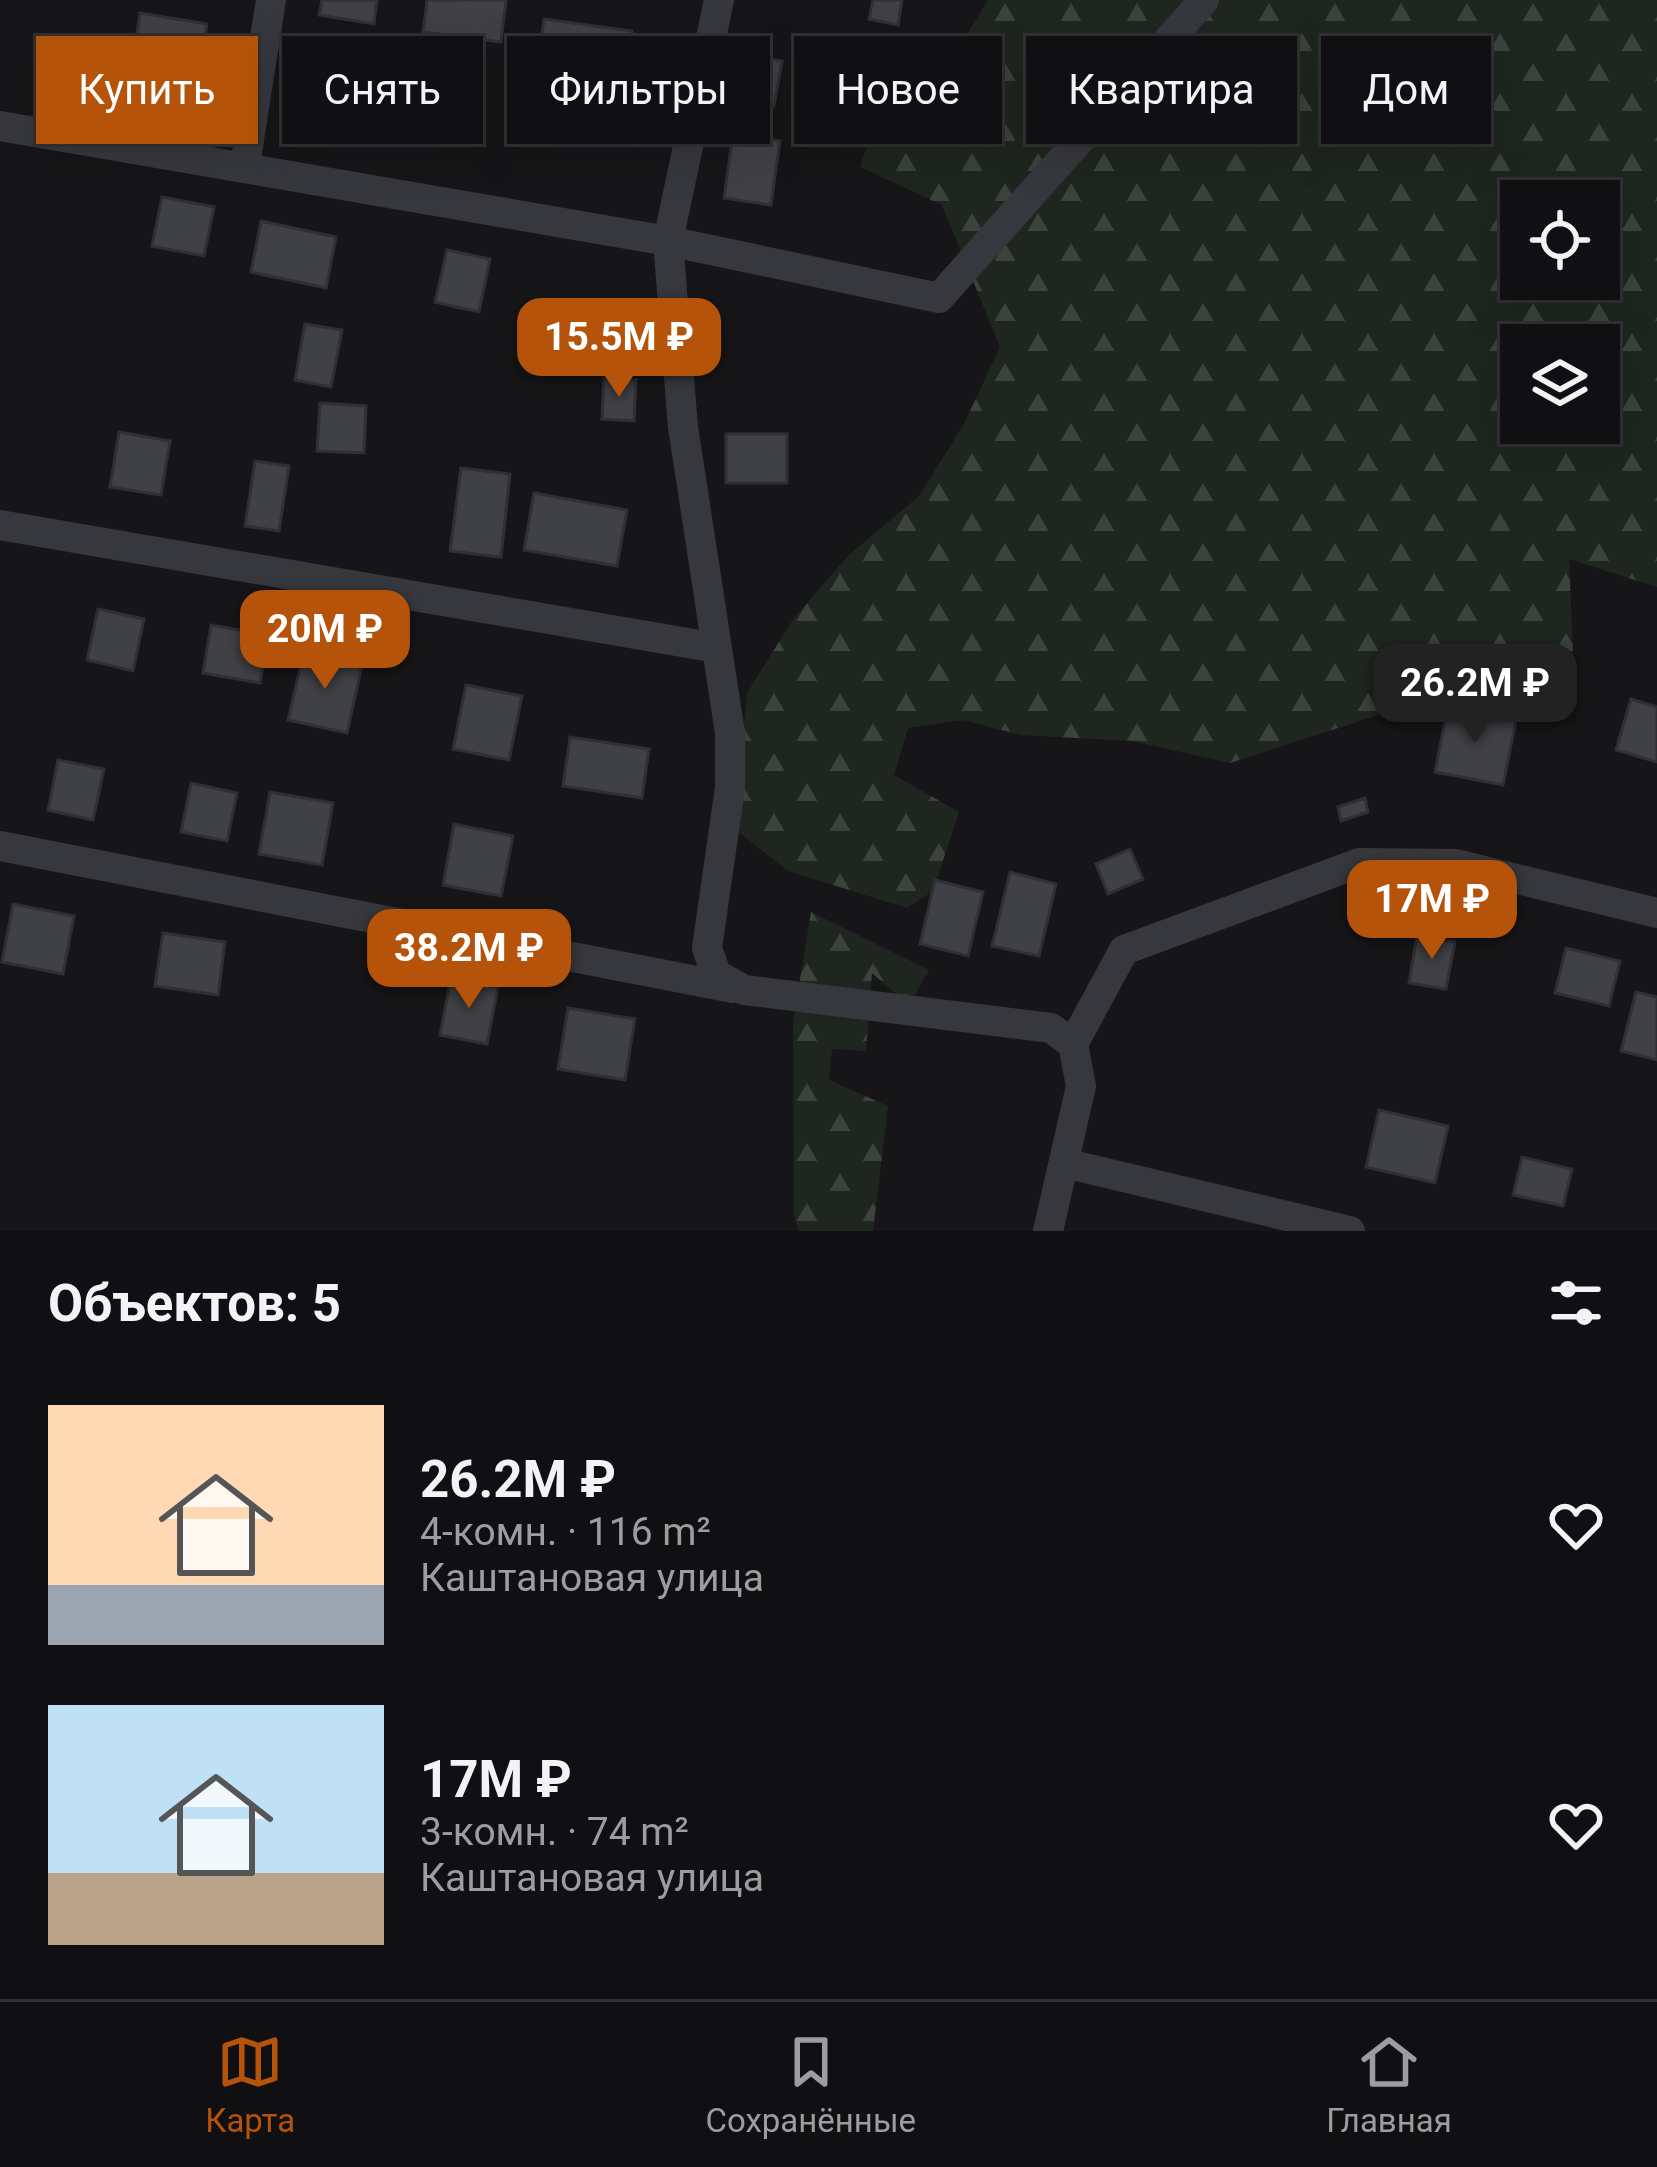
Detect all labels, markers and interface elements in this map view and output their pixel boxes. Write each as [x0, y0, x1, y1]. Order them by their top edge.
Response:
chip: Купить [36, 36, 258, 144]
chip: Снять [282, 36, 483, 144]
chip: Фильтры [507, 36, 770, 144]
chip: Новое [794, 36, 1002, 144]
chip: Квартира [1026, 36, 1297, 144]
chip: Дом [1321, 36, 1491, 144]
map controls [1500, 180, 1620, 444]
button: locate [1500, 180, 1620, 300]
pin: 15.5M ₽ [508, 298, 730, 400]
text: 15.5M ₽ [544, 314, 694, 360]
button: layers [1500, 324, 1620, 444]
pin: 20M ₽ [241, 590, 409, 692]
text: 20M ₽ [267, 606, 383, 652]
pin: 26.2M ₽ [1364, 644, 1586, 746]
text: 26.2M ₽ [1400, 660, 1550, 706]
pin: 17M ₽ [1348, 860, 1516, 962]
text: 17M ₽ [1374, 876, 1490, 922]
pin: 38.2M ₽ [358, 909, 580, 1011]
text: 38.2M ₽ [394, 925, 544, 971]
icon: filters [1543, 1270, 1609, 1336]
text: Объектов: 5 [48, 1274, 341, 1333]
text: 26.2M ₽ [420, 1450, 616, 1509]
icon: home [144, 1453, 288, 1597]
icon: heart [1543, 1492, 1609, 1558]
text: 4-комн. · 116 m² [420, 1509, 711, 1555]
text: Каштановая улица [420, 1555, 764, 1601]
text: 17M ₽ [420, 1750, 572, 1809]
icon: home [144, 1753, 288, 1897]
icon: heart [1543, 1792, 1609, 1858]
text: 3-комн. · 74 m² [420, 1809, 689, 1855]
text: Каштановая улица [420, 1855, 764, 1901]
tab: Карта [205, 2029, 295, 2140]
tab: Сохранённые [705, 2029, 916, 2140]
tab: Главная [1326, 2029, 1452, 2140]

